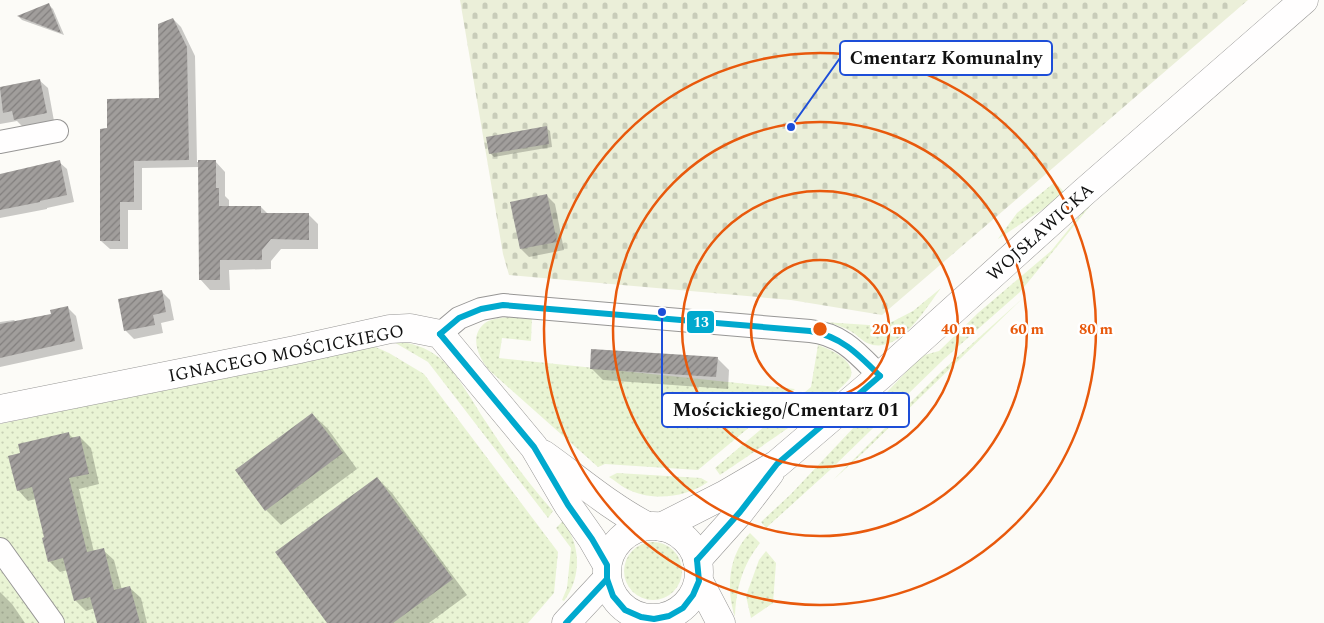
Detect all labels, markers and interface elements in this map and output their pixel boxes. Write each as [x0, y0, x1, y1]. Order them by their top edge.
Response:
callout: Cmentarz Komunalny [840, 41, 1052, 75]
text: Cmentarz Komunalny [850, 44, 1043, 73]
street label: WOJSŁAWICKA [981, 177, 1100, 288]
line badge: 13 [686, 310, 715, 334]
text: 13 [693, 312, 709, 333]
street label: IGNACEGO MOŚCICKIEGO [166, 317, 406, 390]
text: 20 m [872, 318, 907, 341]
text: 40 m [941, 318, 976, 341]
text: 60 m [1010, 318, 1045, 341]
text: 80 m [1079, 318, 1114, 341]
centre of rings [811, 320, 829, 338]
callout: Mościckiego/Cmentarz 01 [662, 393, 909, 427]
text: Mościckiego/Cmentarz 01 [672, 396, 900, 425]

